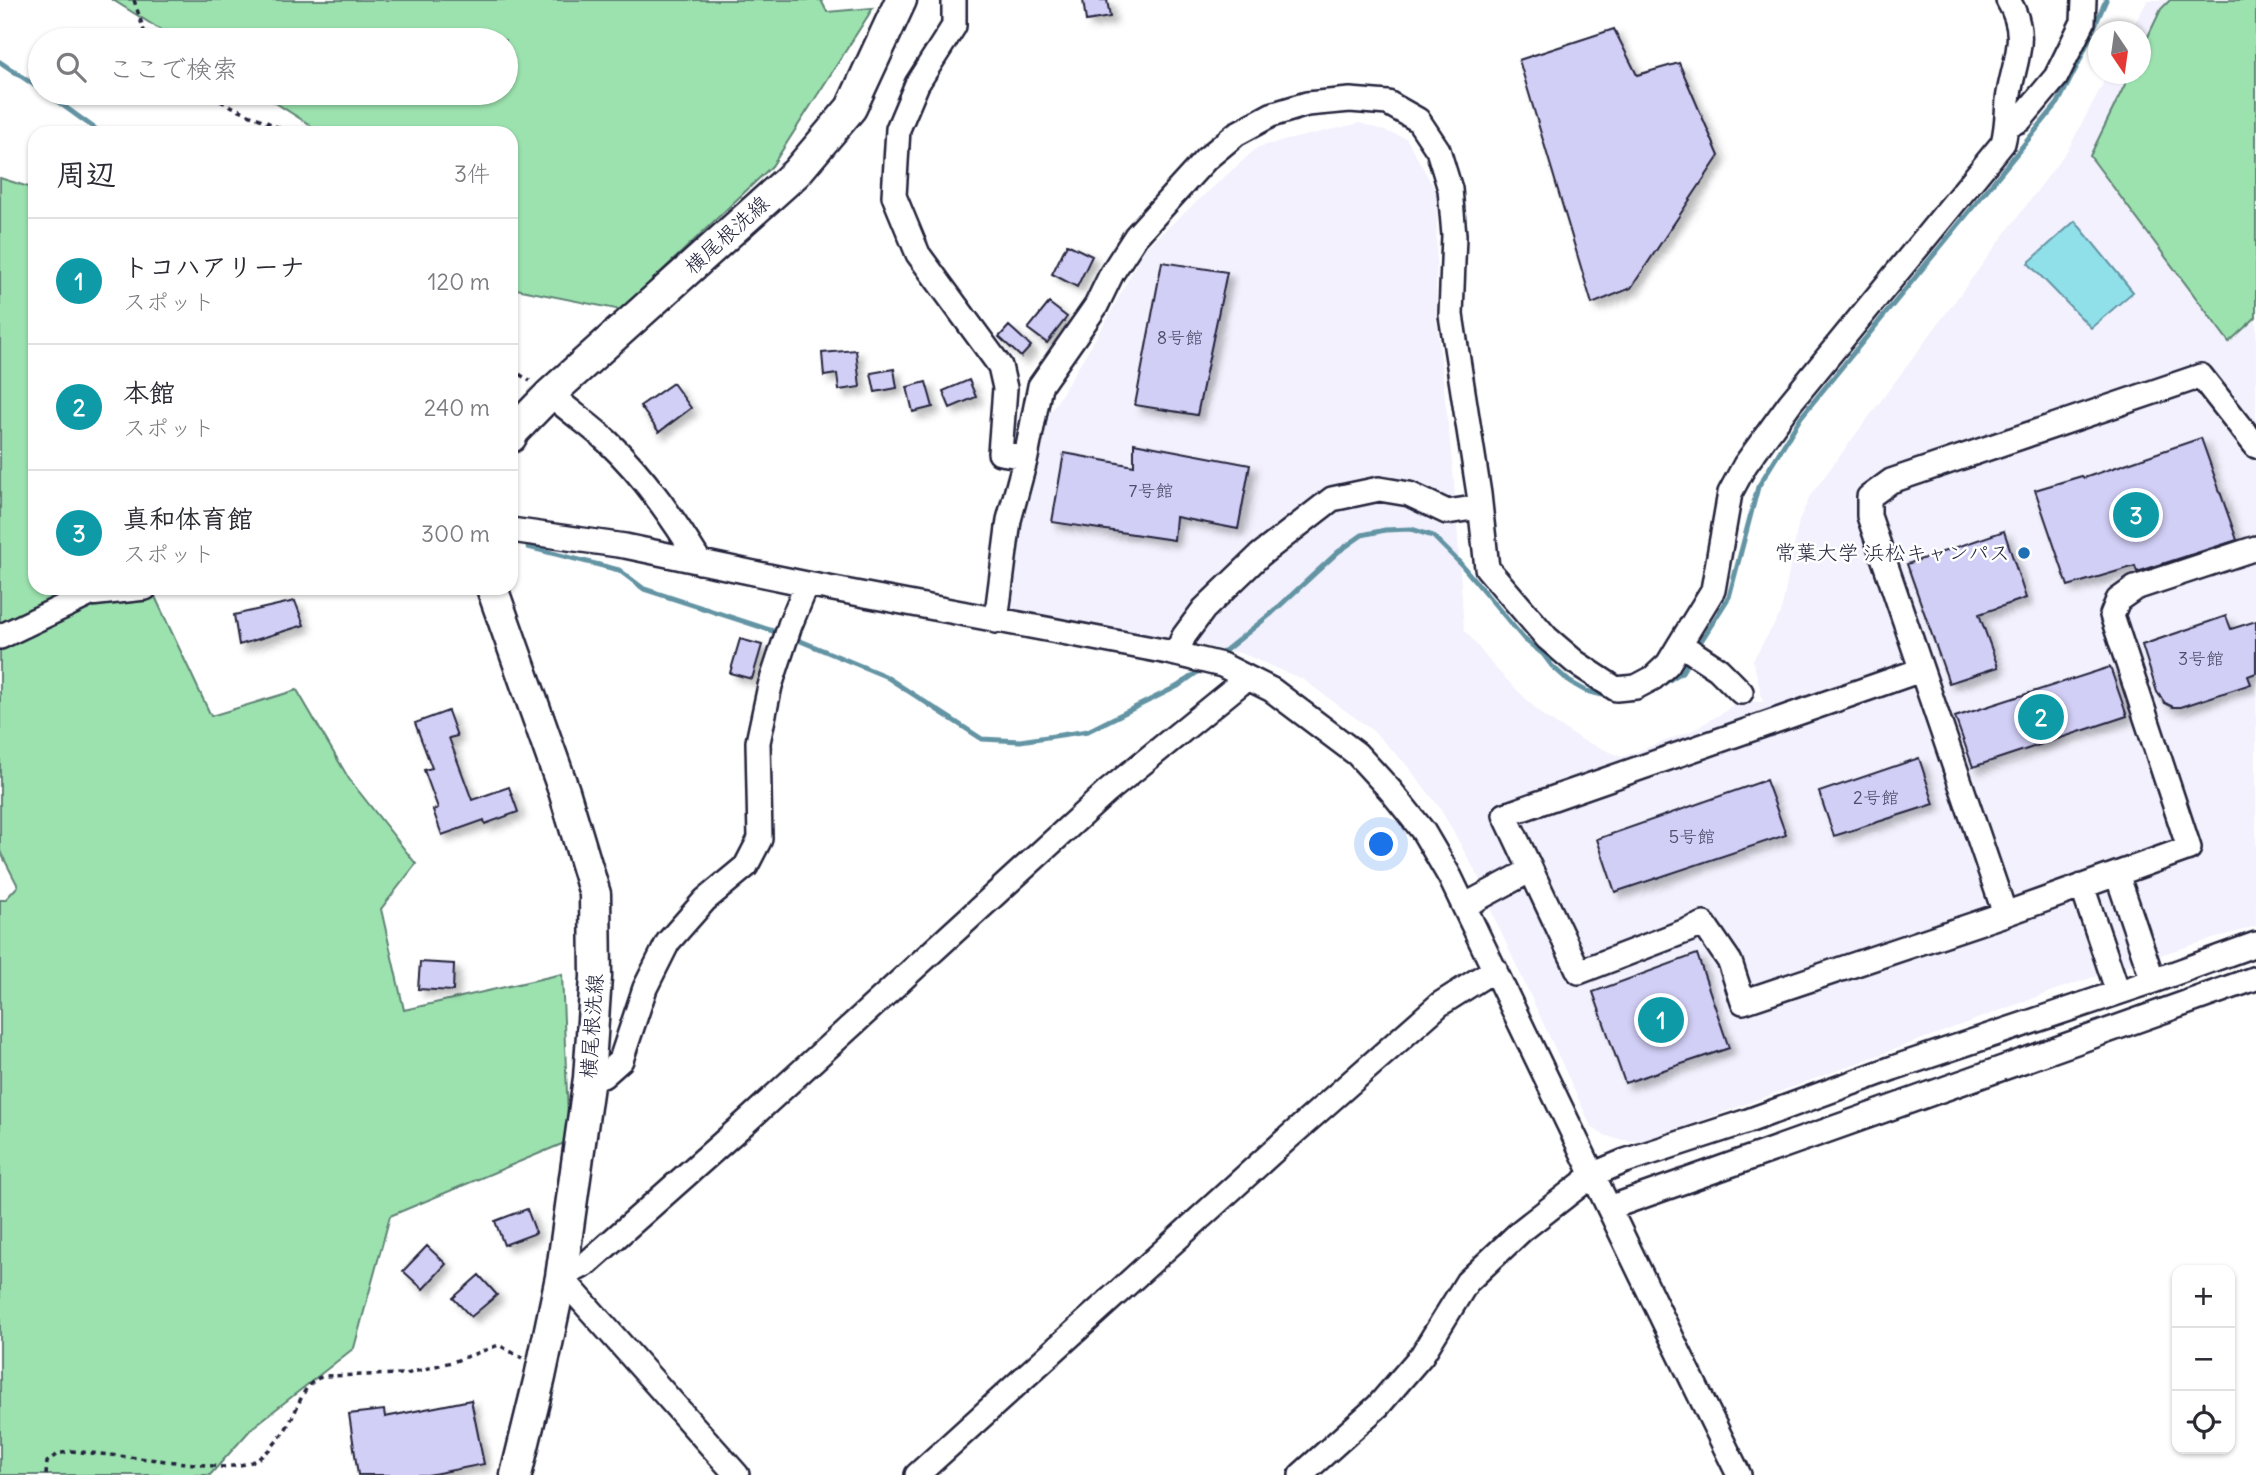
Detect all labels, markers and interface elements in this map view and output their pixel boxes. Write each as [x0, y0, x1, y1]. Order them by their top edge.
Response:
north arrow [2088, 21, 2151, 84]
search box [28, 28, 518, 105]
icon: search [52, 48, 90, 86]
text: ここで検索 [108, 52, 238, 85]
text: 周辺 [56, 155, 116, 193]
text: 3件 [454, 159, 490, 188]
street label: 横尾根洗線 [679, 189, 775, 280]
text: トコハアリーナ [123, 250, 305, 283]
text: 1 [74, 267, 84, 296]
text: 120 m [427, 267, 490, 296]
text: スポット [123, 287, 215, 316]
house number: 8号館 [1157, 326, 1203, 349]
text: 本館 [123, 376, 175, 409]
text: 2 [73, 393, 85, 422]
text: 240 m [424, 393, 490, 422]
text: スポット [123, 413, 215, 442]
house number: 7号館 [1129, 479, 1173, 502]
pin: 3 [2113, 489, 2159, 541]
text: 真和体育館 [123, 502, 253, 535]
text: 3 [72, 519, 86, 548]
text: 300 m [421, 519, 490, 548]
text: スポット [123, 539, 215, 568]
place label: 常葉大学 浜松キャンパス [1775, 539, 2010, 566]
marker: 常葉大学 浜松キャンパス [2016, 545, 2032, 561]
house number: 3号館 [2178, 647, 2224, 670]
pin: 2 [2018, 691, 2064, 743]
house number: 2号館 [1853, 786, 1899, 809]
house number: 5号館 [1669, 825, 1715, 848]
your location [1364, 827, 1398, 861]
street label: 横尾根洗線 [574, 973, 609, 1079]
pin: 1 [1638, 994, 1684, 1046]
map controls [2172, 1265, 2235, 1454]
button: + [2172, 1265, 2235, 1328]
button: − [2172, 1328, 2235, 1391]
button: locate [2172, 1391, 2235, 1454]

